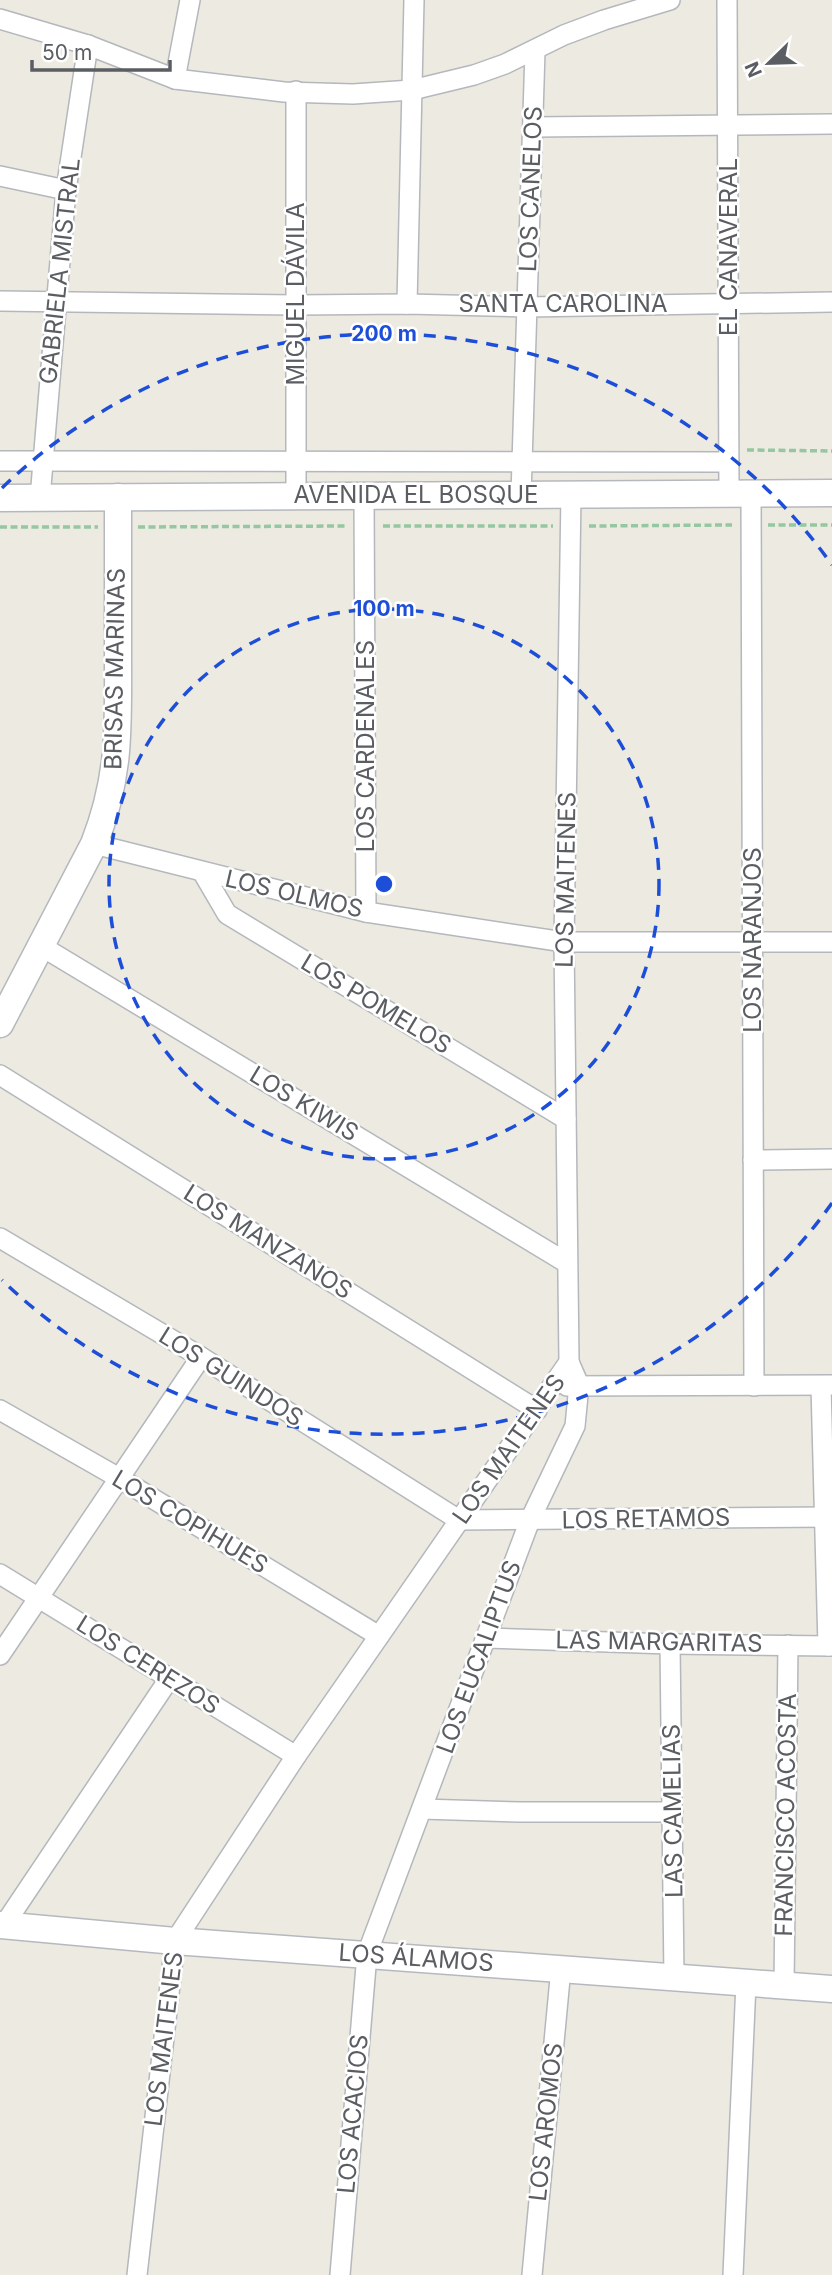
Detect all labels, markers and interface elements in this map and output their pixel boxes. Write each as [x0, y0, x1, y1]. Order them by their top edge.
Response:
scale bar [32, 28, 170, 72]
north arrow [734, 28, 804, 98]
text: 50 m [42, 40, 92, 65]
text: N [740, 58, 767, 81]
street label: LOS CANELOS [513, 105, 548, 273]
street label: GABRIELA MISTRAL [33, 156, 86, 386]
street label: EL CANAVERAL [714, 158, 743, 336]
street label: MIGUEL DÁVILA [280, 202, 310, 386]
street label: SANTA CAROLINA [459, 289, 667, 318]
text: 200 m [351, 321, 417, 346]
street label: AVENIDA EL BOSQUE [293, 480, 539, 509]
street label: BRISAS MARINAS [98, 568, 131, 770]
text: 100 m [353, 596, 415, 621]
street label: LOS CARDENALES [351, 640, 380, 852]
street label: LOS MAITENES [549, 792, 582, 968]
street label: LOS NARANJOS [738, 847, 767, 1033]
street label: LOS OLMOS [222, 864, 366, 923]
centre of rings [372, 872, 396, 896]
street label: LOS POMELOS [296, 947, 457, 1060]
street label: LOS KIWIS [245, 1060, 364, 1147]
street label: LOS MANZANOS [179, 1178, 358, 1305]
street label: LOS GUINDOS [154, 1321, 309, 1433]
street label: LOS MAITENES [446, 1368, 571, 1529]
street label: LOS COPIHUES [107, 1464, 273, 1579]
street label: LOS RETAMOS [561, 1503, 731, 1534]
street label: LOS EUCALIPTUS [430, 1556, 527, 1757]
street label: LOS CEREZOS [71, 1609, 225, 1720]
street label: LAS MARGARITAS [555, 1625, 763, 1658]
street label: FRANCISCO ACOSTA [769, 1693, 802, 1937]
street label: LAS CAMELIAS [656, 1724, 689, 1898]
street label: LOS ÁLAMOS [337, 1937, 495, 1977]
street label: LOS MAITENES [138, 1950, 189, 2128]
street label: LOS ACACIOS [331, 2033, 374, 2195]
street label: LOS AROMOS [523, 2041, 568, 2203]

